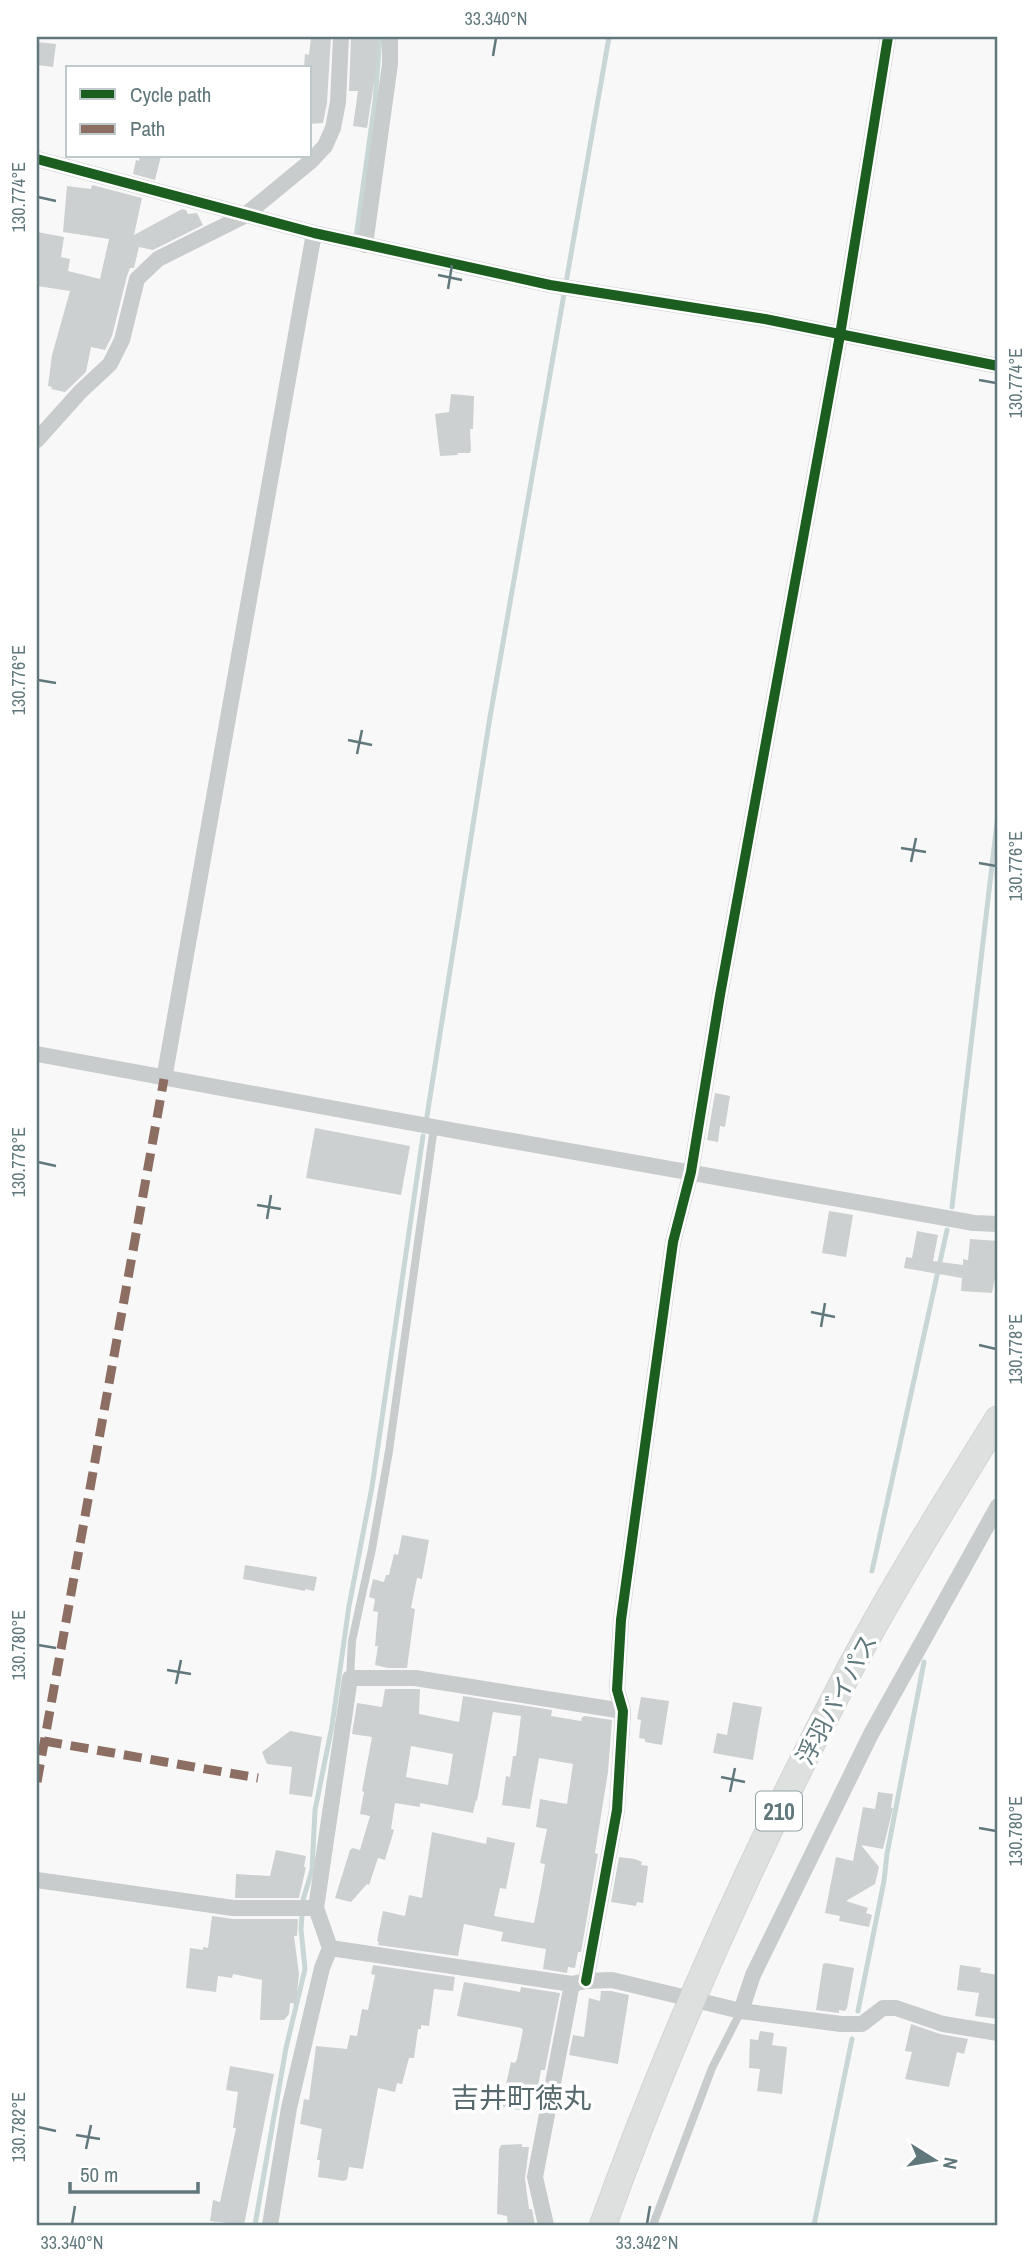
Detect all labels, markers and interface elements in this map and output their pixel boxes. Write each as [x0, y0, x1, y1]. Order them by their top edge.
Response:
text: 33.340°N [465, 6, 528, 31]
legend [66, 66, 312, 158]
text: Cycle path [130, 80, 211, 109]
text: Path [130, 114, 165, 143]
text: 130.774°E [6, 162, 31, 232]
text: 130.774°E [1003, 348, 1028, 418]
text: 130.776°E [6, 645, 31, 715]
text: 130.776°E [1003, 831, 1028, 901]
text: 130.778°E [6, 1127, 31, 1197]
text: 130.778°E [1003, 1314, 1028, 1384]
text: 130.780°E [6, 1610, 31, 1680]
street label: 浮羽バイパス [788, 1628, 884, 1770]
road number: 210 [756, 1792, 802, 1830]
text: 130.780°E [1003, 1796, 1028, 1866]
district label: 吉井町徳丸 [451, 2079, 591, 2117]
text: 130.782°E [6, 2092, 31, 2162]
north arrow [898, 2126, 968, 2196]
scale bar [70, 2150, 198, 2194]
text: N [937, 2155, 965, 2171]
text: 50 m [80, 2160, 118, 2189]
text: 33.340°N [41, 2230, 104, 2255]
text: 33.342°N [616, 2230, 679, 2255]

